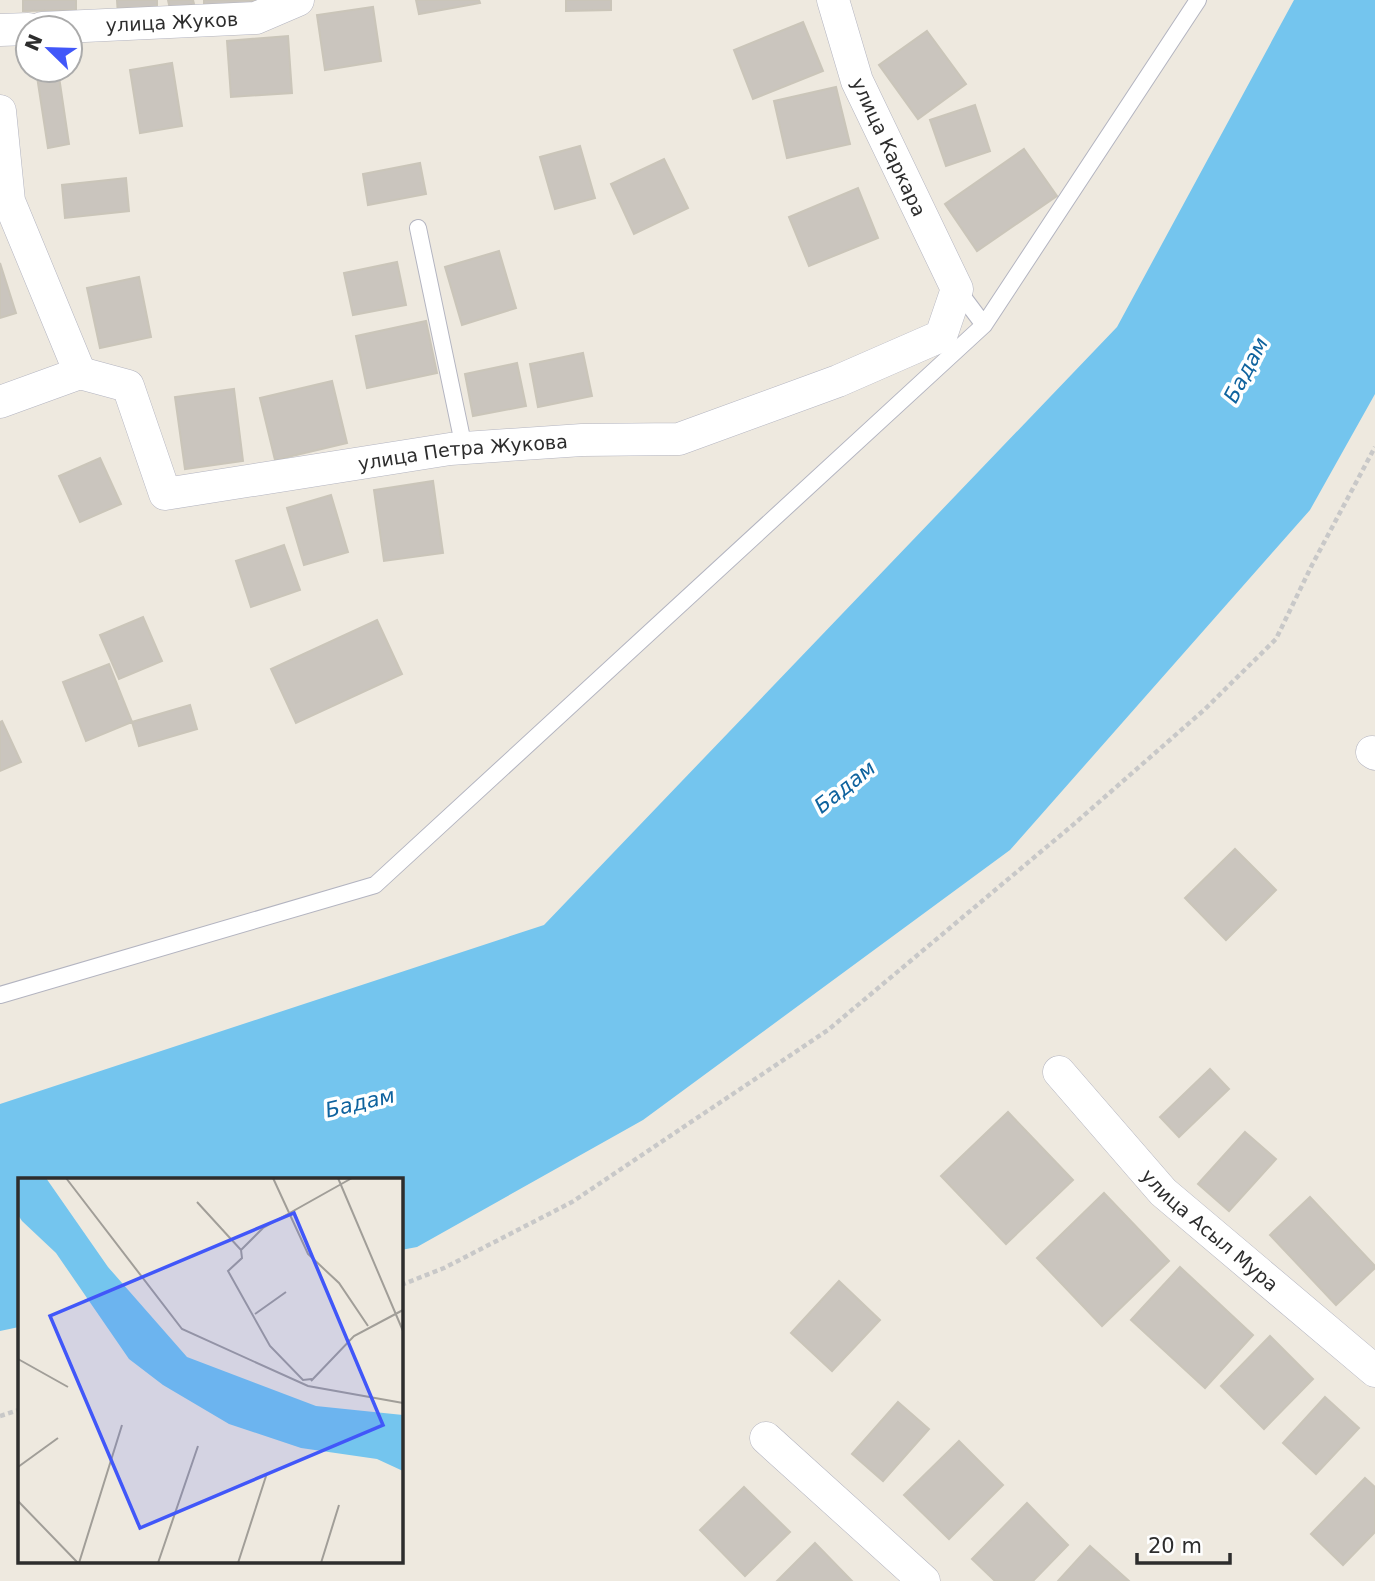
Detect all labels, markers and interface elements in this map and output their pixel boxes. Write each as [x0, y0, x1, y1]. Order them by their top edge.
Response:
street label: улица Жуков [105, 8, 239, 36]
north arrow [14, 14, 84, 84]
text: N [20, 31, 47, 54]
street label: улица Каркара [847, 74, 931, 220]
water label: Бадам [1219, 333, 1273, 407]
street label: улица Петра Жукова [356, 430, 568, 474]
water label: Бадам [810, 756, 880, 818]
water label: Бадам [323, 1083, 397, 1123]
street label: улица Асыл Мура [1137, 1164, 1283, 1296]
inset map [18, 1178, 402, 1564]
scale bar [1137, 1522, 1230, 1566]
text: 20 m [1148, 1534, 1202, 1558]

